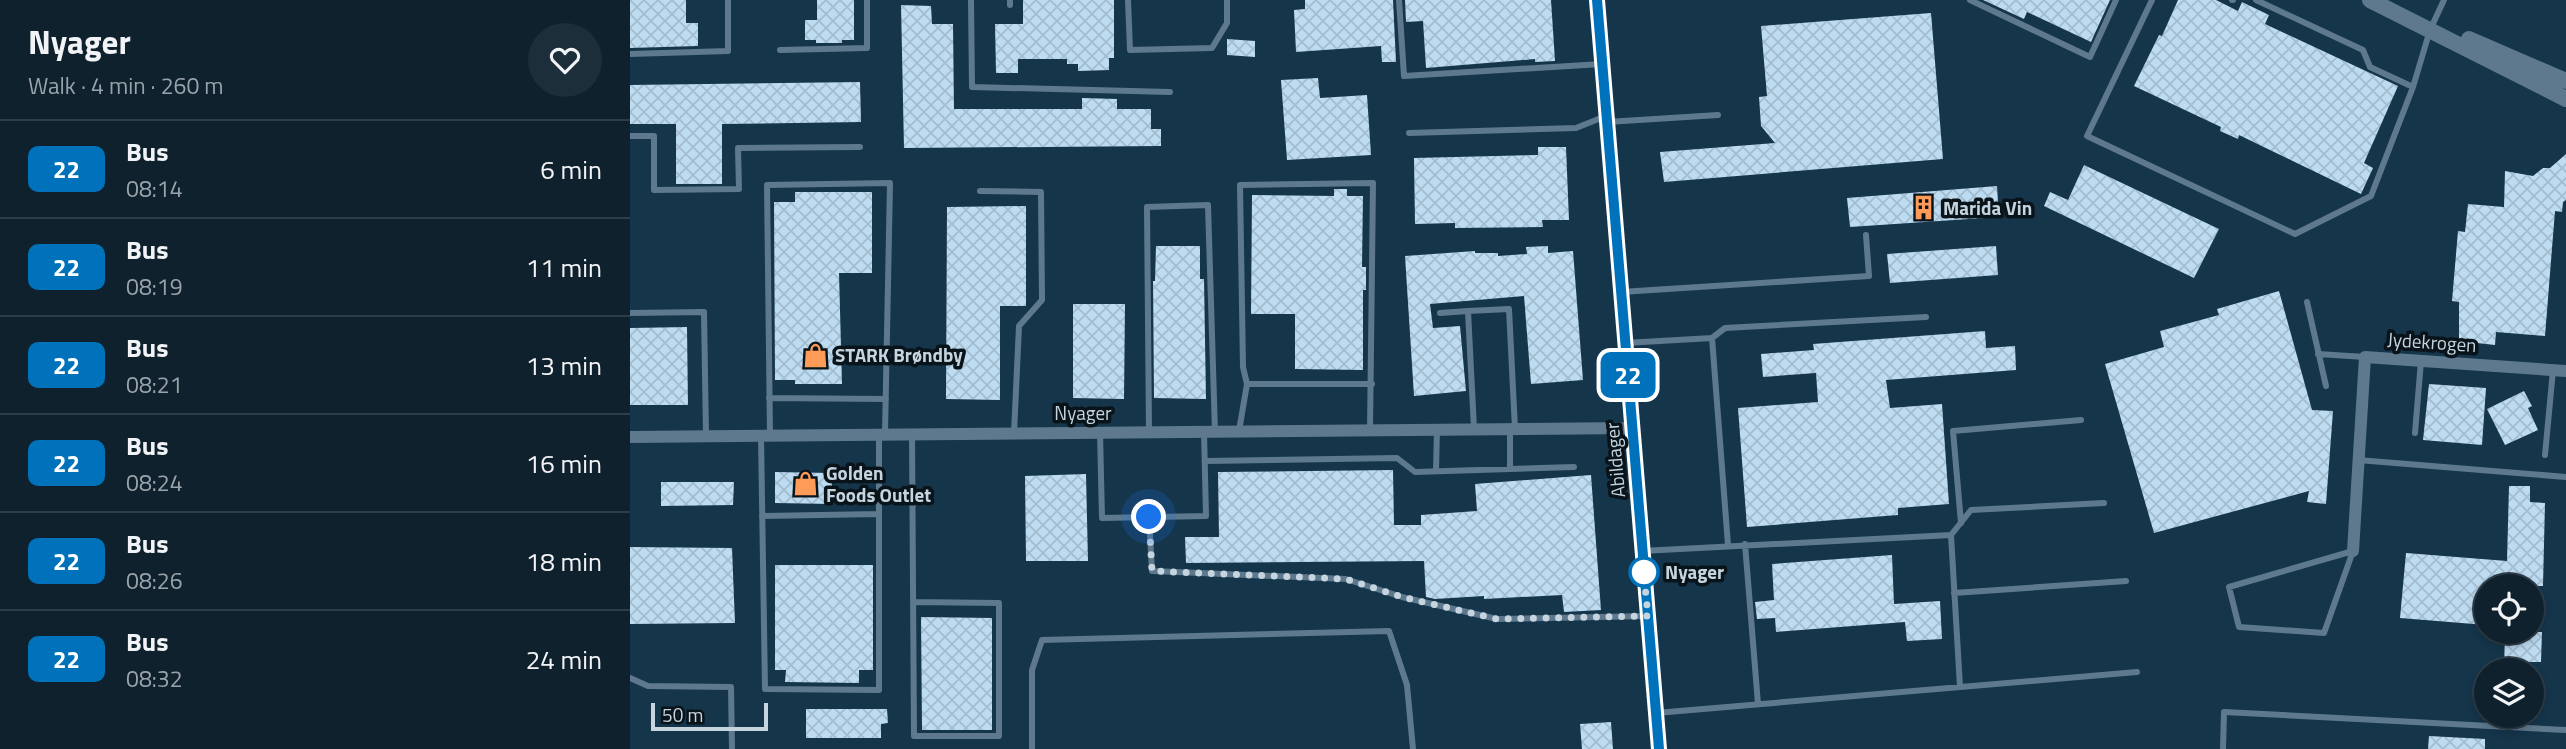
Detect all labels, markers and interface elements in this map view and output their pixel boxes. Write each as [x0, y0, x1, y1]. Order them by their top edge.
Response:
text: Nyager [28, 17, 131, 67]
button: heart [528, 23, 602, 97]
text: Walk · 4 min · 260 m [28, 68, 224, 103]
text: Bus [126, 132, 168, 171]
text: 6 min [540, 150, 602, 189]
text: 22 [53, 151, 80, 187]
text: 08:14 [126, 171, 183, 206]
place label: Marida Vin [1943, 193, 2032, 222]
building icon: Marida Vin [1909, 194, 1937, 222]
text: Bus [126, 230, 168, 269]
text: 11 min [526, 248, 602, 287]
text: 22 [53, 249, 80, 285]
text: 08:19 [126, 269, 183, 304]
street label: Jydekrogen [2387, 324, 2478, 359]
text: Bus [126, 328, 168, 367]
place label: STARK Brøndby [835, 340, 963, 369]
shop icon: STARK Brøndby [801, 341, 829, 369]
text: 13 min [526, 346, 602, 385]
text: 22 [53, 347, 80, 383]
line badge: 22 [1597, 352, 1660, 398]
text: 22 [1615, 357, 1641, 393]
text: 08:21 [126, 367, 183, 402]
street label: Nyager [1054, 398, 1112, 427]
street label: Abildager [1597, 421, 1632, 499]
text: Bus [126, 426, 168, 465]
text: 16 min [526, 444, 602, 483]
text: 22 [53, 445, 80, 481]
place label: Golden Foods Outlet [826, 458, 931, 509]
text: 08:24 [126, 465, 183, 500]
shop icon: Golden Foods Outlet [792, 470, 820, 498]
your location [1131, 499, 1166, 534]
text: Bus [126, 524, 168, 563]
text: 18 min [526, 542, 602, 581]
text: 22 [53, 543, 80, 579]
marker: Nyager [1629, 557, 1659, 587]
place label: Nyager [1665, 557, 1724, 586]
text: 08:26 [126, 563, 183, 598]
map controls [2474, 574, 2544, 728]
button: locate [2474, 574, 2544, 644]
text: Bus [126, 622, 168, 661]
text: 24 min [526, 640, 602, 679]
text: 22 [53, 641, 80, 677]
button: layers [2474, 658, 2544, 728]
text: 08:32 [126, 661, 183, 696]
scale bar [651, 700, 768, 732]
text: 50 m [662, 700, 703, 729]

